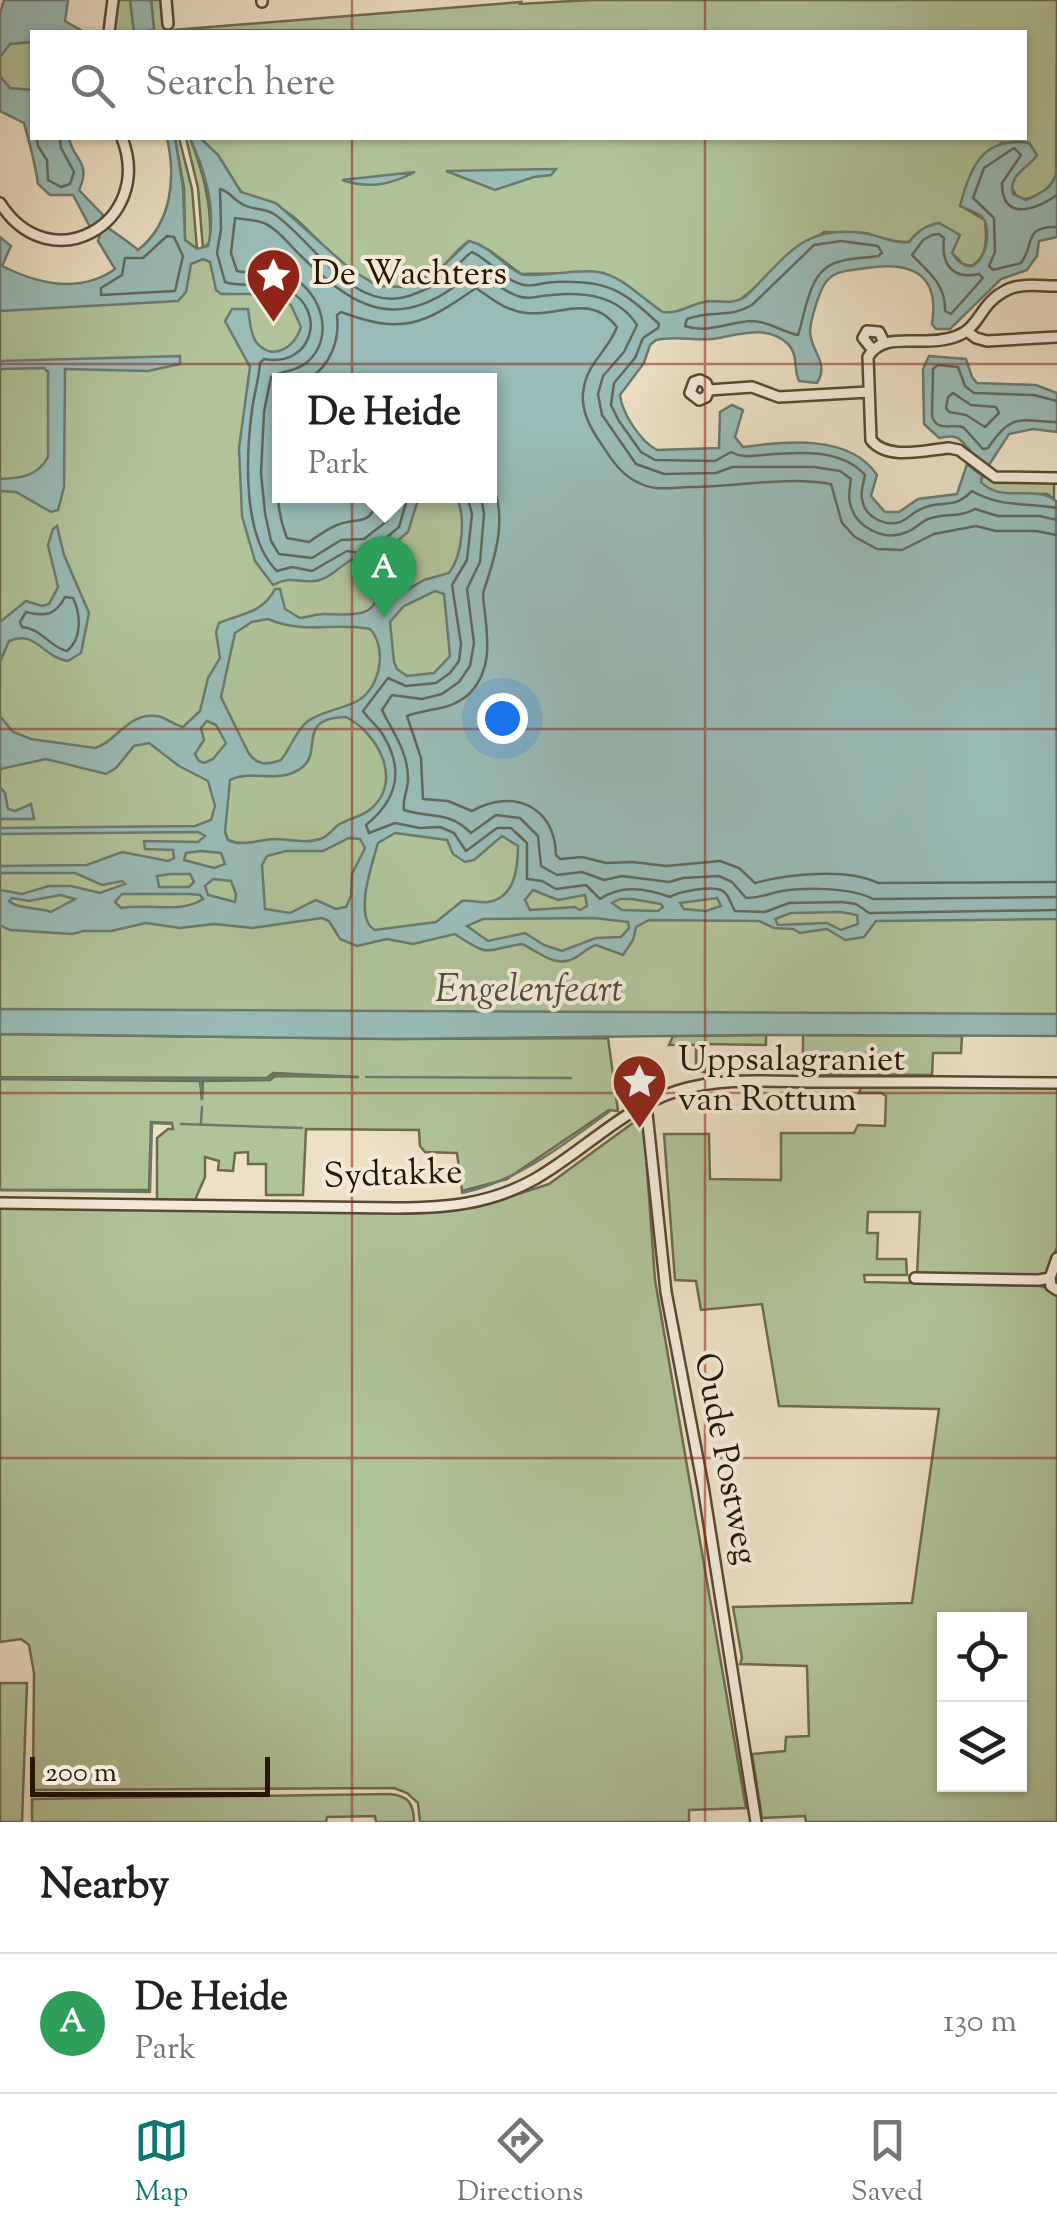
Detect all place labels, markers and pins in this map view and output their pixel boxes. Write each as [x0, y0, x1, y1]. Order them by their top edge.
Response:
place icon: De Wachters [243, 245, 303, 324]
place label: De Wachters [312, 250, 507, 301]
pin: A [352, 536, 416, 618]
place label: Uppsalagraniet van Rottum [678, 1036, 905, 1127]
place icon: Uppsalagraniet van Rottum [609, 1051, 669, 1130]

